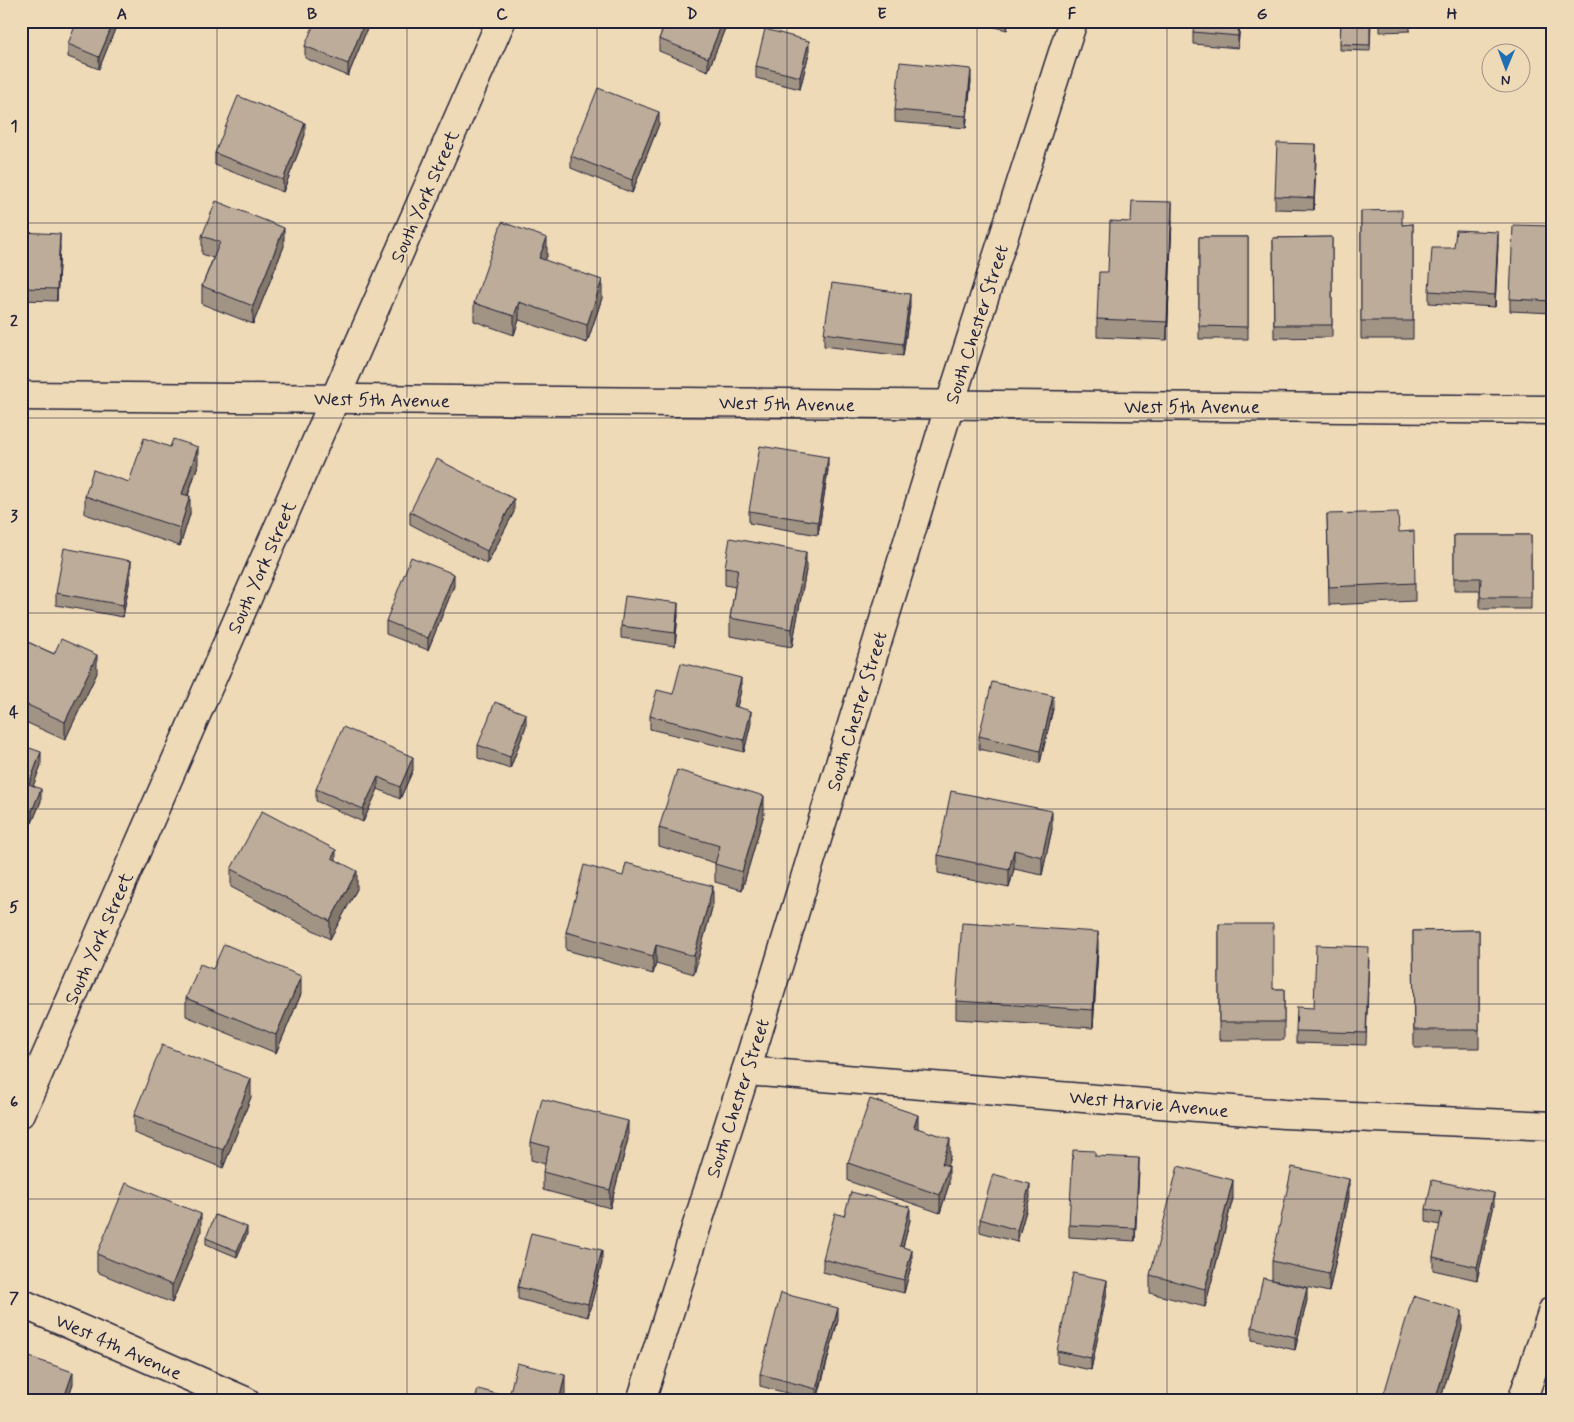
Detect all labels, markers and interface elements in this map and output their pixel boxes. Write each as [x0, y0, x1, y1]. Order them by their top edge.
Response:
text: A [117, 4, 127, 25]
text: B [307, 4, 317, 25]
text: C [496, 4, 508, 25]
text: D [686, 4, 698, 25]
text: E [877, 4, 887, 25]
text: F [1068, 4, 1077, 25]
text: G [1257, 4, 1268, 25]
text: H [1447, 4, 1458, 25]
north arrow [1482, 42, 1532, 92]
text: N [1501, 71, 1511, 89]
text: 1 [10, 116, 18, 137]
street label: South York Street [385, 126, 466, 267]
street label: South Chester Street [940, 242, 1015, 407]
text: 2 [10, 311, 18, 332]
street label: West 5th Avenue [314, 387, 450, 414]
street label: West 5th Avenue [719, 391, 855, 418]
street label: West 5th Avenue [1124, 395, 1260, 420]
street label: South York Street [222, 497, 303, 638]
text: 3 [10, 506, 18, 527]
street label: South Chester Street [821, 628, 894, 794]
text: 4 [9, 702, 19, 723]
street label: South York Street [59, 868, 140, 1009]
text: 5 [9, 897, 19, 918]
street label: South Chester Street [701, 1016, 776, 1181]
street label: West Harvie Avenue [1068, 1085, 1230, 1124]
text: 6 [10, 1092, 18, 1113]
text: 7 [9, 1288, 19, 1309]
street label: West 4th Avenue [51, 1308, 186, 1386]

